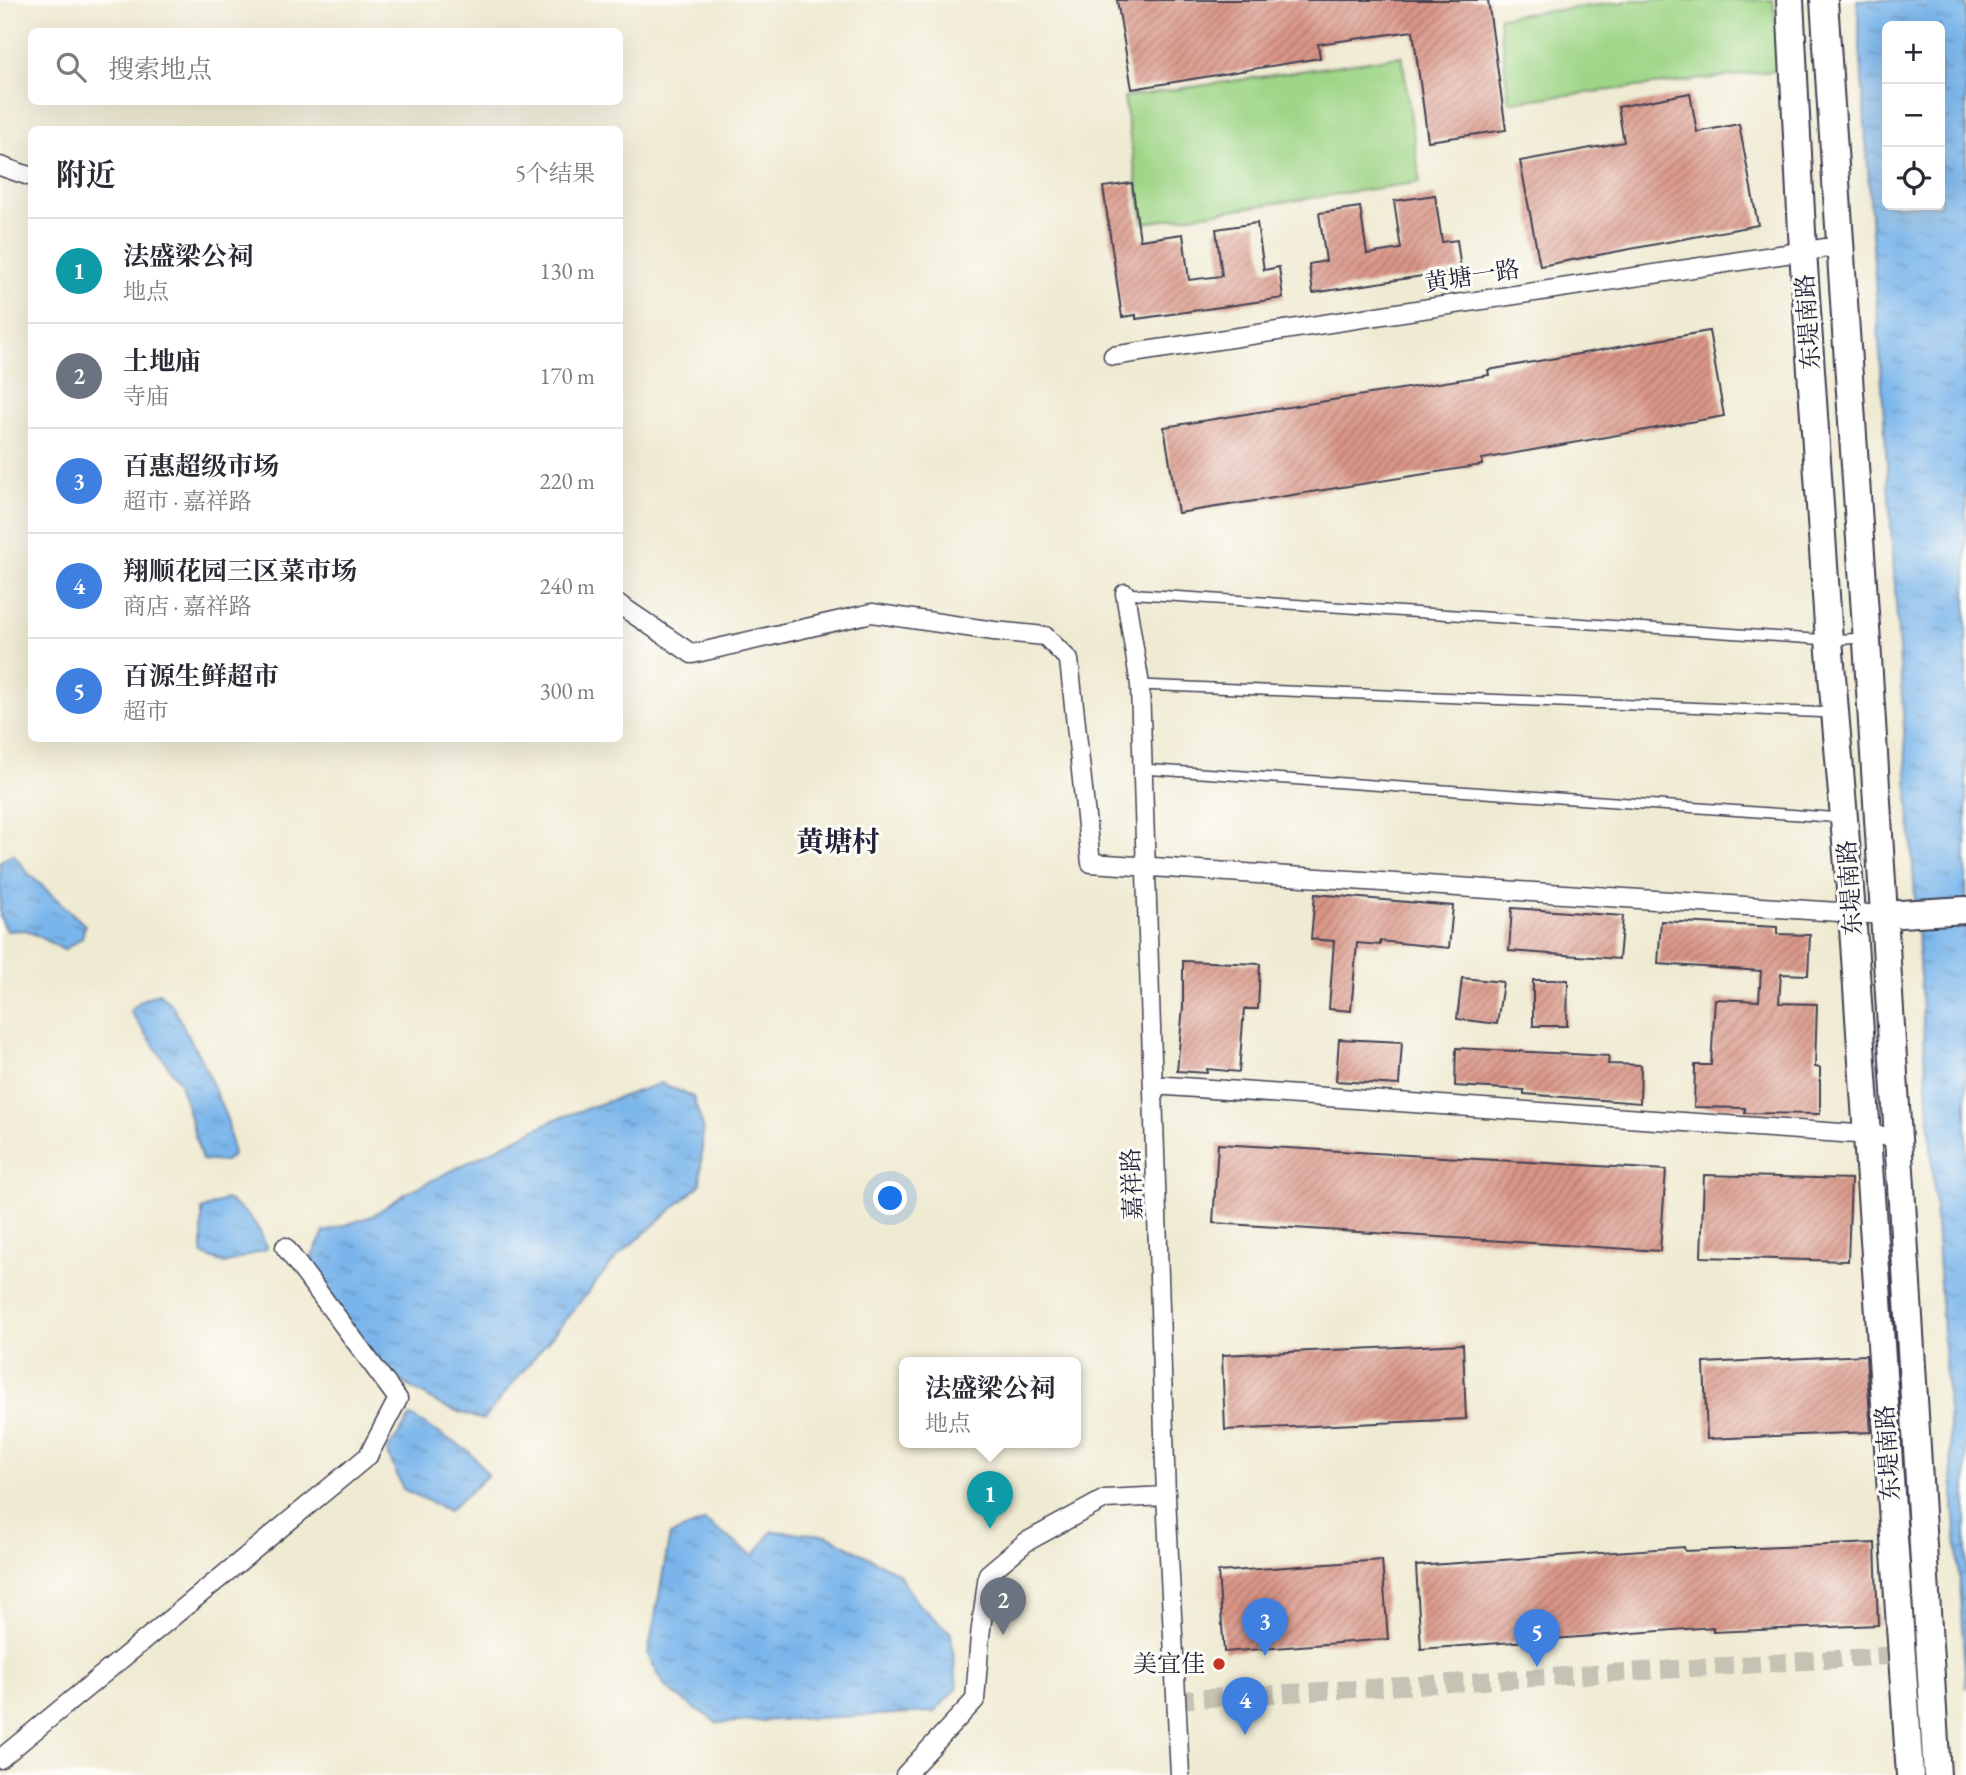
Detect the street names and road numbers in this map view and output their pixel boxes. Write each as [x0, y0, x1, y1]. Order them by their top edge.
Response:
street label: 黄塘一路 [1422, 253, 1522, 298]
street label: 东堤南路 [1789, 273, 1826, 371]
street label: 东堤南路 [1831, 839, 1868, 937]
street label: 嘉祥路 [1115, 1147, 1148, 1221]
street label: 东堤南路 [1869, 1404, 1906, 1502]

